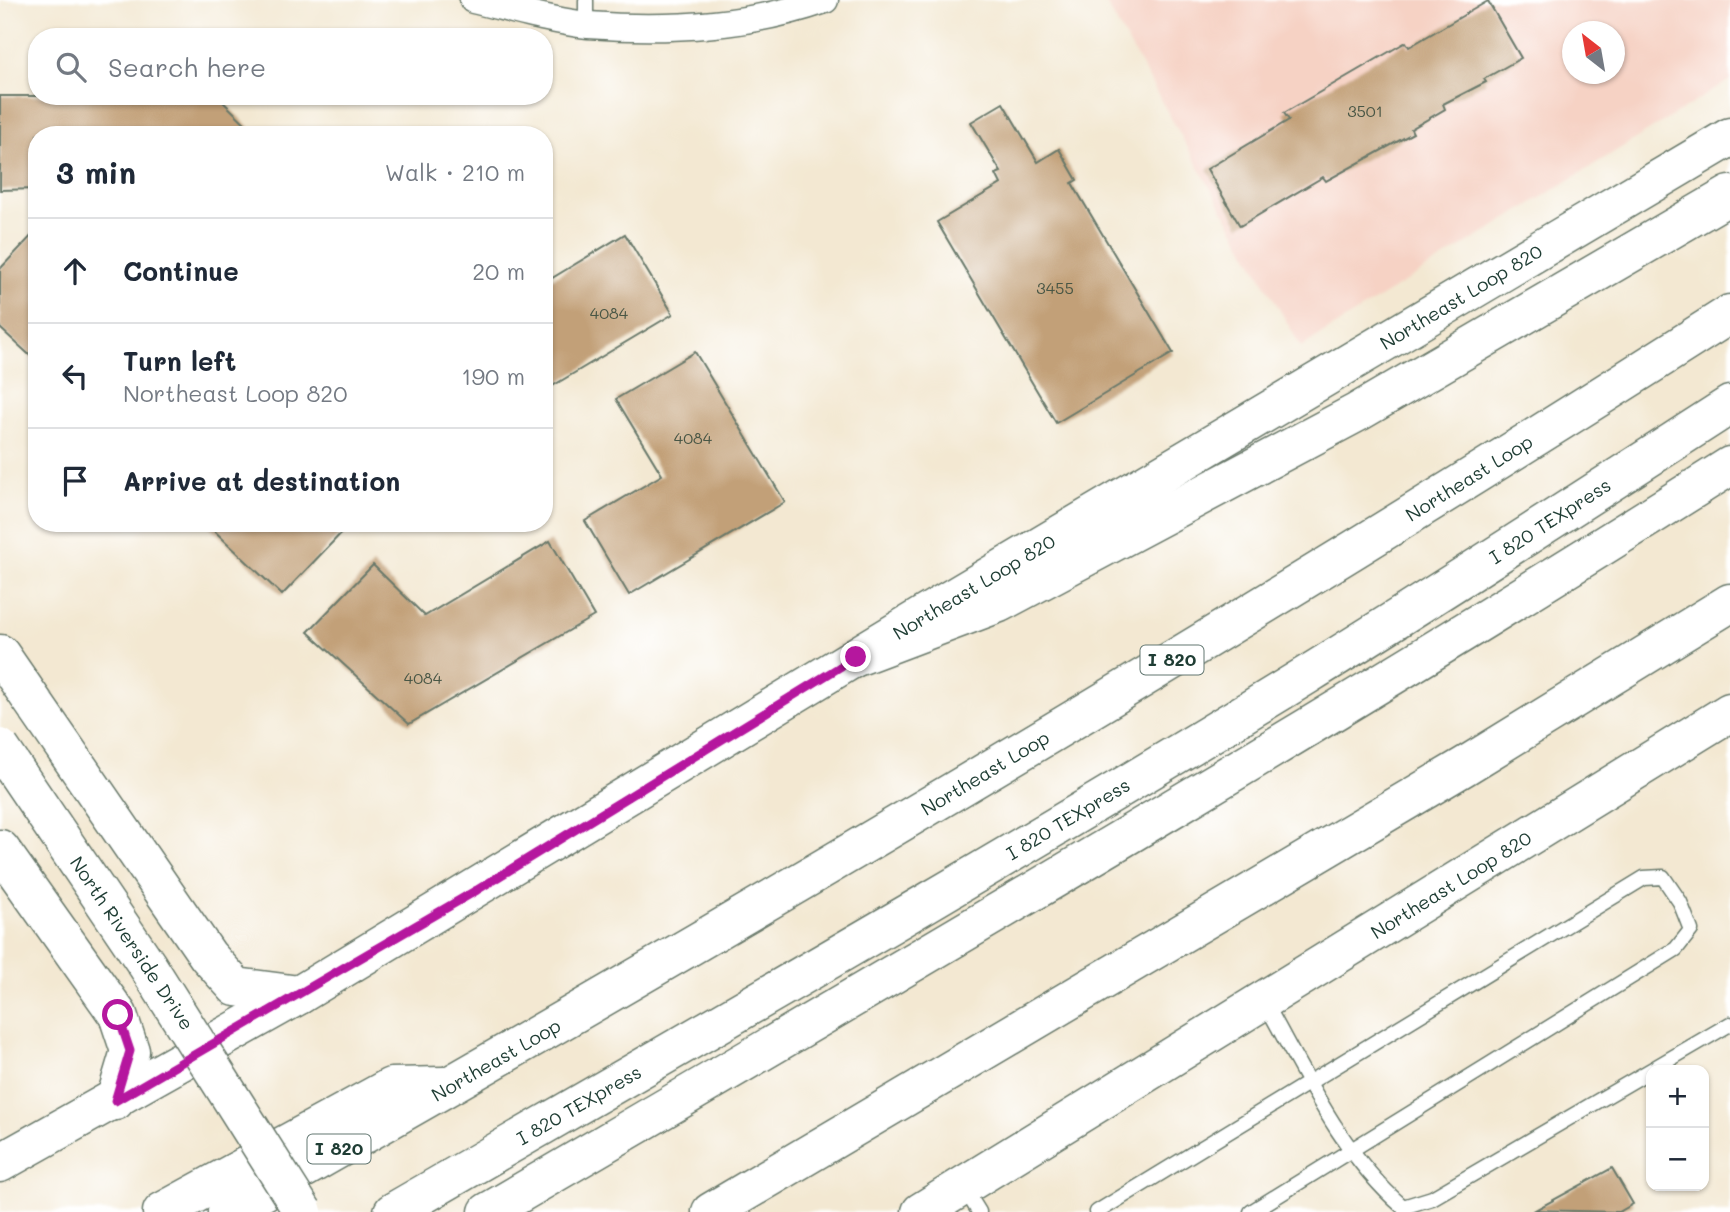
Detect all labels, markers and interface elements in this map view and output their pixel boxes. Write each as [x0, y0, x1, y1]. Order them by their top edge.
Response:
north arrow [1562, 21, 1625, 84]
search box [28, 28, 553, 105]
icon: search [52, 48, 90, 86]
text: Search here [108, 50, 266, 84]
house number: 3501 [1347, 100, 1383, 121]
text: 3 min [56, 152, 136, 192]
text: Walk · 210 m [385, 157, 525, 187]
street label: Northeast Loop 820 [1375, 238, 1547, 355]
icon: ahead [56, 252, 94, 290]
text: Continue [123, 254, 239, 288]
text: 20 m [472, 256, 525, 286]
house number: 3455 [1036, 277, 1074, 298]
house number: 4084 [590, 302, 629, 323]
text: Turn left [123, 344, 236, 378]
icon: left [56, 357, 94, 395]
text: 190 m [461, 361, 525, 391]
text: Northeast Loop 820 [123, 378, 347, 408]
house number: 4084 [674, 427, 713, 448]
street label: Northeast Loop [1400, 428, 1537, 527]
icon: arrive [56, 462, 94, 500]
text: Arrive at destination [123, 464, 400, 498]
street label: I 820 TEXpress [1484, 472, 1615, 569]
street label: Northeast Loop 820 [888, 528, 1060, 645]
route end [840, 641, 871, 672]
road number: I 820 [1140, 646, 1204, 674]
house number: 4084 [404, 667, 443, 688]
street label: Northeast Loop [916, 724, 1054, 821]
street label: I 820 TEXpress [1001, 772, 1134, 865]
street label: Northeast Loop 820 [1366, 825, 1536, 944]
street label: North Riverside Drive [65, 851, 200, 1034]
route start [102, 999, 133, 1030]
street label: Northeast Loop [427, 1012, 565, 1107]
street label: I 820 TEXpress [512, 1059, 646, 1150]
map controls [1646, 1065, 1709, 1191]
button: + [1646, 1065, 1709, 1128]
button: − [1646, 1128, 1709, 1191]
road number: I 820 [308, 1134, 370, 1164]

